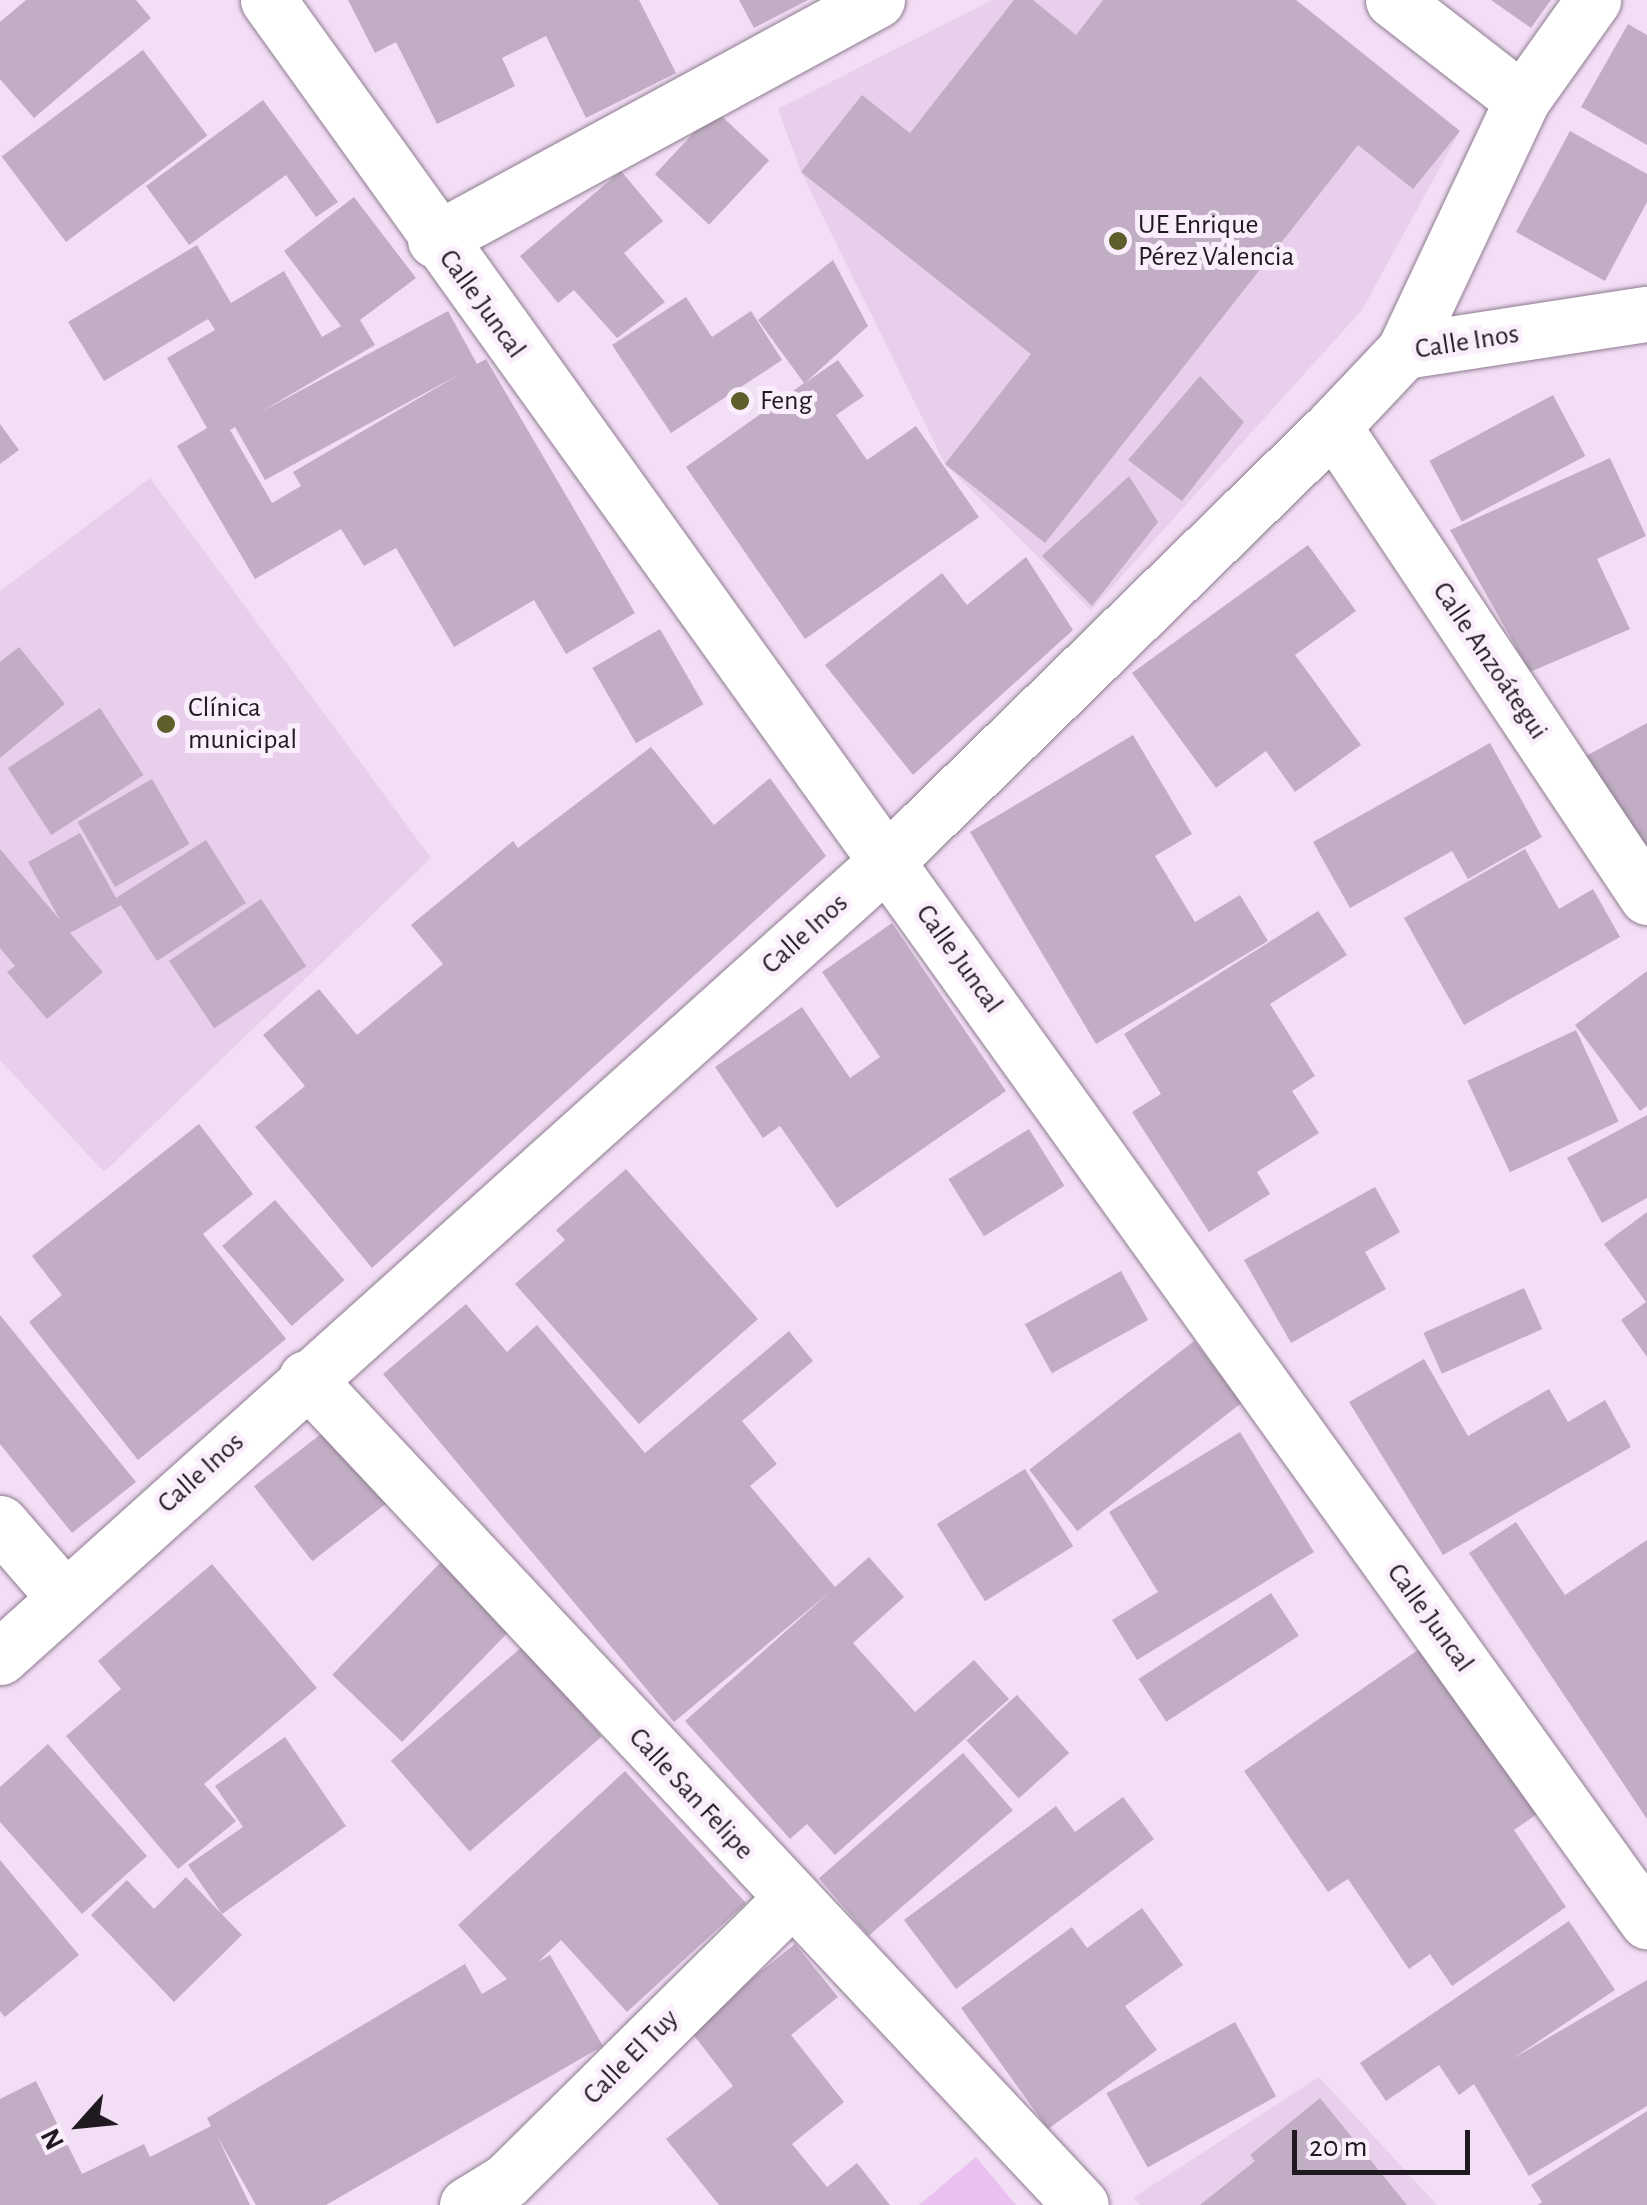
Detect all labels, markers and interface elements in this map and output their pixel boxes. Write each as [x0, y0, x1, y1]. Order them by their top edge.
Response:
place label: UE Enrique Pérez Valencia [1138, 208, 1294, 274]
marker: UE Enrique Pérez Valencia [1107, 230, 1129, 252]
street label: Calle Juncal [431, 243, 533, 365]
street label: Calle Inos [1413, 317, 1521, 367]
place label: Feng [760, 384, 812, 418]
marker: Feng [729, 390, 751, 412]
street label: Calle Anzoátegui [1425, 576, 1555, 746]
place label: Clínica municipal [188, 691, 297, 757]
marker: Clínica municipal [153, 711, 179, 737]
street label: Calle Inos [755, 887, 855, 981]
street label: Calle Juncal [908, 898, 1010, 1020]
street label: Calle Inos [151, 1426, 251, 1520]
street label: Calle Juncal [1379, 1557, 1481, 1679]
street label: Calle San Felipe [621, 1721, 761, 1867]
street label: Calle El Tuy [576, 2002, 686, 2112]
north arrow [30, 2075, 130, 2175]
scale bar [1297, 2110, 1474, 2172]
text: N [36, 2124, 70, 2154]
text: 20 m [1309, 2132, 1367, 2162]

